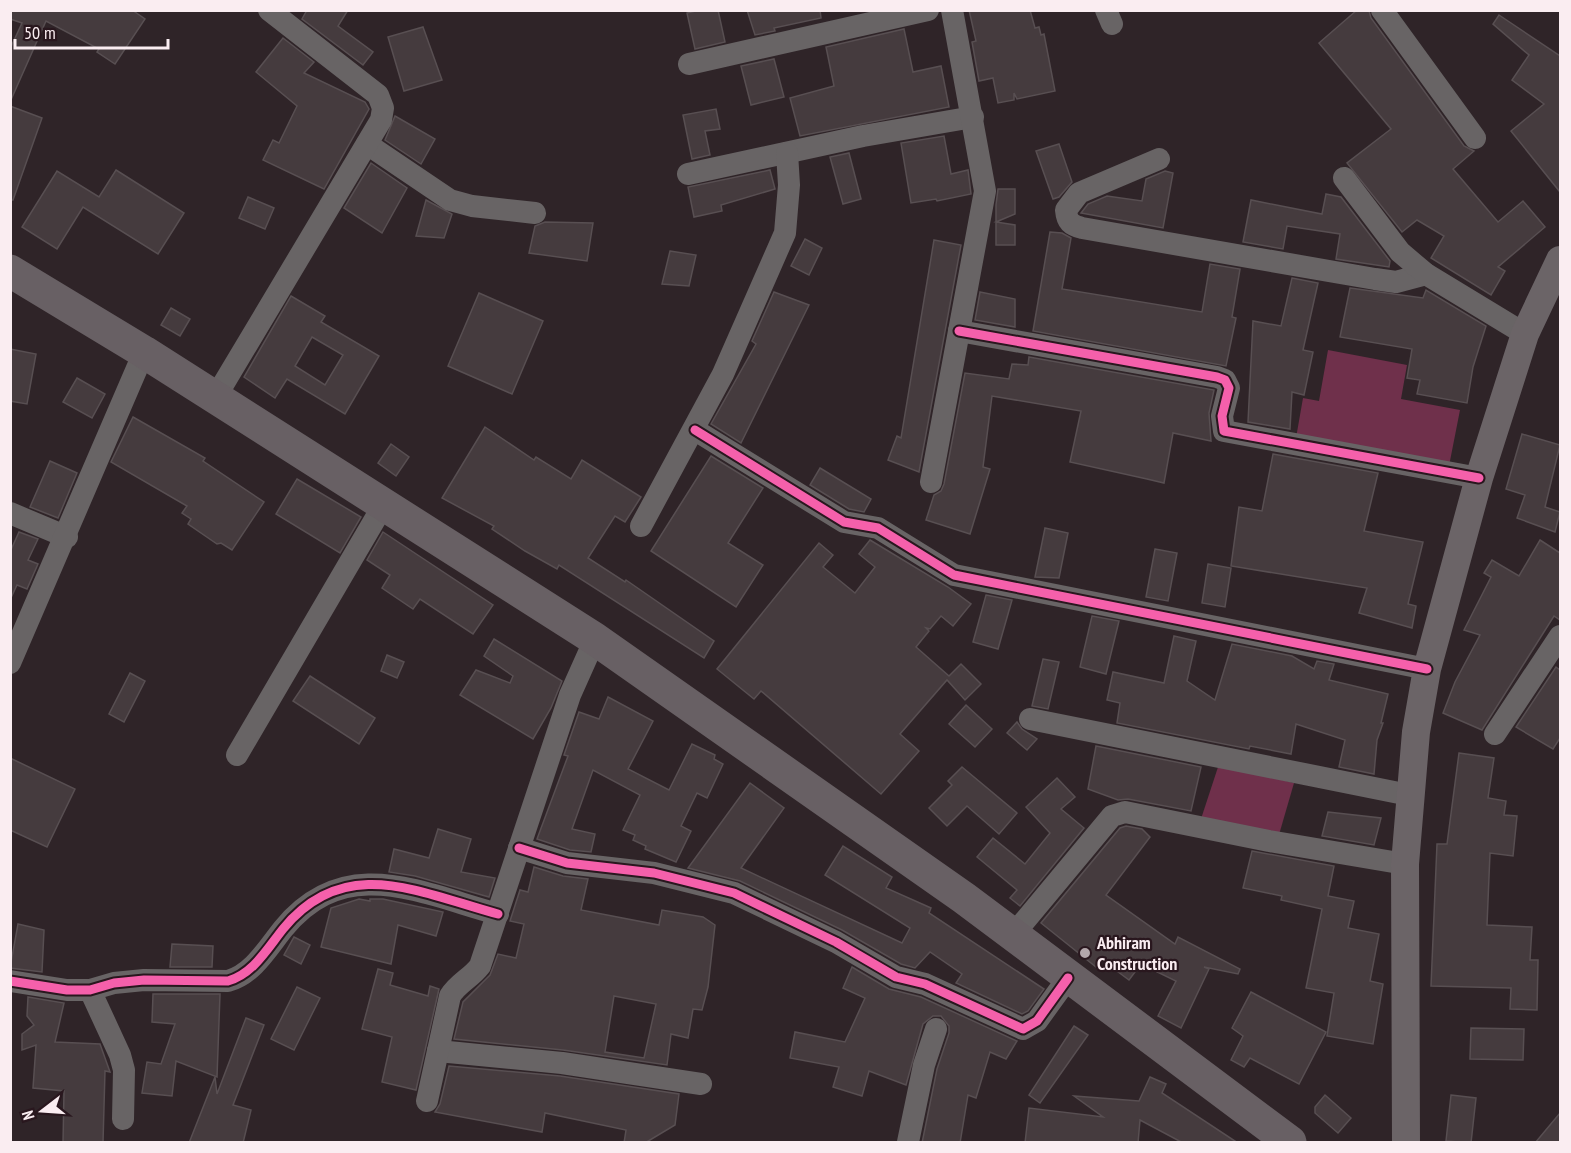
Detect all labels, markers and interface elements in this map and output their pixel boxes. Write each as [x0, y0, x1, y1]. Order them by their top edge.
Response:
scale bar [15, 12, 168, 50]
text: 50 m [24, 21, 56, 44]
place label: Abhiram Construction [1096, 931, 1177, 975]
marker: Abhiram Construction [1078, 946, 1092, 960]
north arrow [12, 1081, 72, 1141]
text: N [17, 1108, 38, 1122]

